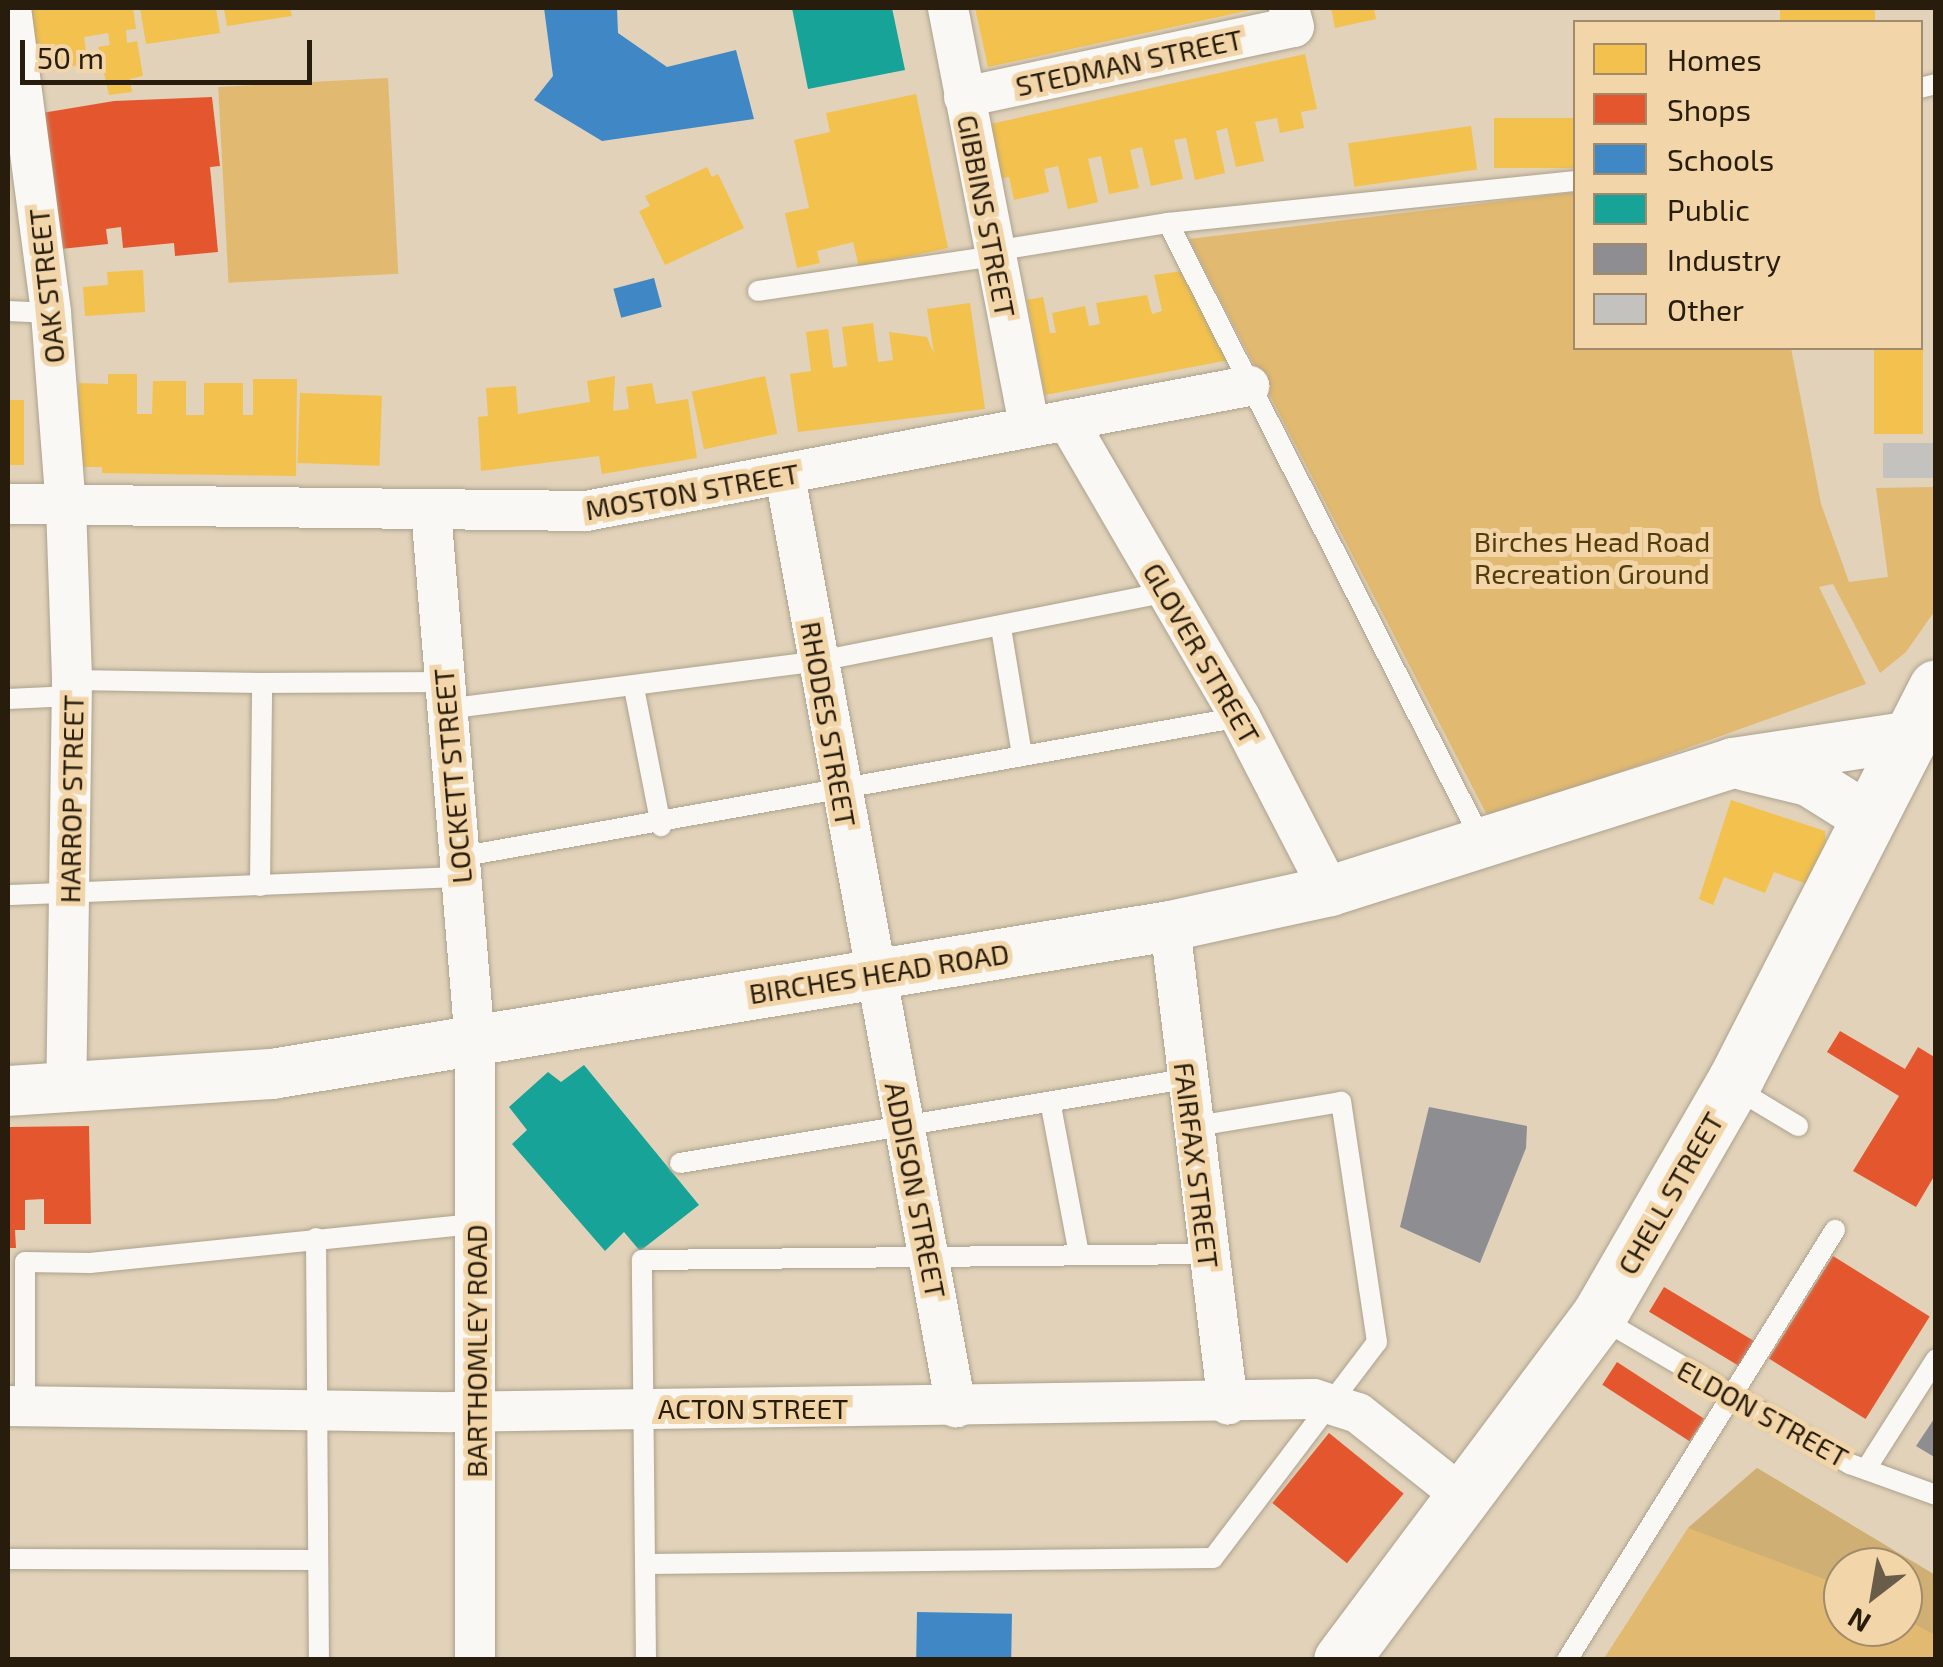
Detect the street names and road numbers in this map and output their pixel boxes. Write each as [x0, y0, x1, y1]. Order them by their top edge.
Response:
street label: STEDMAN STREET [1012, 22, 1246, 102]
street label: GIBBINS STREET [951, 112, 1023, 320]
street label: OAK STREET [21, 207, 71, 365]
street label: MOSTON STREET [583, 456, 801, 526]
street label: GLOVER STREET [1137, 557, 1267, 749]
street label: RHODES STREET [794, 619, 864, 829]
street label: LOCKETT STREET [426, 667, 478, 885]
street label: HARROP STREET [52, 694, 90, 904]
street label: BIRCHES HEAD ROAD [747, 936, 1011, 1010]
street label: FAIRFAX STREET [1168, 1060, 1226, 1270]
street label: ADDISON STREET [879, 1079, 953, 1301]
street label: CHELL STREET [1610, 1106, 1730, 1280]
street label: BARTHOMLEY ROAD [459, 1224, 493, 1478]
street label: ELDON STREET [1672, 1352, 1854, 1474]
street label: ACTON STREET [658, 1391, 848, 1425]

